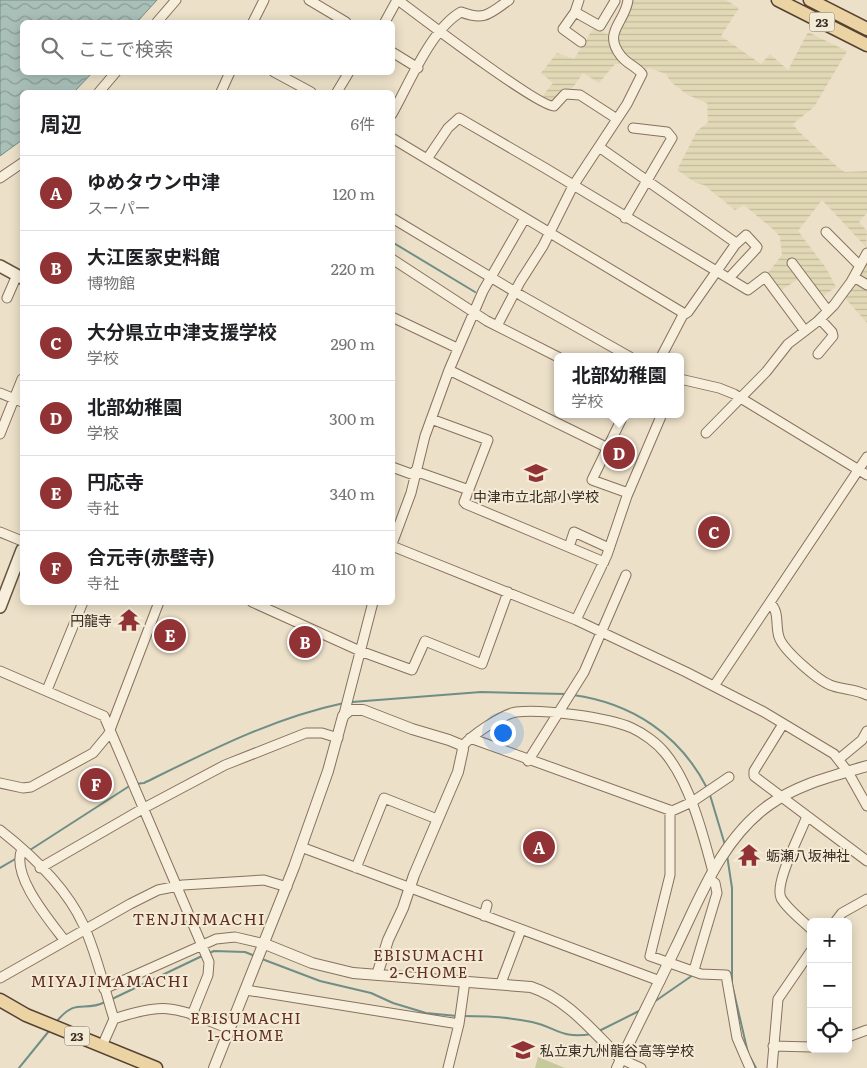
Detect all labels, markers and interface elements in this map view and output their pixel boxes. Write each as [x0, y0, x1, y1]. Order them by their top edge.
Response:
road number: 23 [810, 13, 834, 32]
search box [20, 20, 395, 75]
icon: search [38, 34, 66, 62]
text: ここで検索 [78, 34, 173, 62]
text: 周辺 [40, 107, 82, 138]
text: 6件 [350, 111, 375, 135]
text: ゆめタウン中津 [87, 167, 220, 195]
text: A [50, 181, 62, 205]
text: 120 m [332, 181, 375, 205]
text: スーパー [87, 195, 151, 219]
text: 大江医家史料館 [87, 242, 220, 270]
text: B [50, 256, 62, 280]
text: 220 m [331, 256, 375, 280]
text: 博物館 [87, 270, 135, 294]
text: 大分県立中津支援学校 [87, 317, 277, 345]
text: C [50, 331, 62, 355]
text: 290 m [331, 331, 375, 355]
text: 学校 [87, 345, 119, 369]
popup [554, 353, 684, 418]
text: 北部幼稚園 [571, 360, 667, 388]
text: 学校 [571, 388, 604, 412]
text: 北部幼稚園 [87, 392, 182, 420]
text: D [50, 406, 62, 430]
text: 300 m [329, 406, 375, 430]
text: 学校 [87, 420, 119, 444]
pin: D [603, 434, 635, 472]
school or university icon: 中津市立北部小学校 [523, 460, 549, 486]
text: 円応寺 [87, 467, 144, 495]
text: E [51, 481, 61, 505]
text: 340 m [330, 481, 375, 505]
place label: 中津市立北部小学校 [473, 486, 599, 506]
text: 寺社 [87, 495, 119, 519]
pin: C [698, 513, 730, 551]
text: 合元寺(赤壁寺) [87, 542, 215, 570]
text: F [51, 556, 61, 580]
text: 410 m [332, 556, 375, 580]
text: 寺社 [87, 570, 119, 594]
temple icon: 円龍寺 [116, 607, 142, 633]
place label: 円龍寺 [70, 610, 112, 630]
pin: E [154, 616, 186, 654]
pin: B [289, 623, 321, 661]
your location [490, 720, 516, 746]
pin: F [80, 765, 112, 803]
pin: A [523, 828, 555, 866]
temple icon: 蛎瀬八坂神社 [736, 842, 762, 868]
place label: 蛎瀬八坂神社 [766, 845, 850, 865]
district label: TENJINMACHI [133, 906, 265, 930]
map controls [807, 918, 852, 1053]
button: + [807, 918, 852, 963]
district label: EBISUMACHI 2-CHOME [373, 943, 485, 983]
button: − [807, 963, 852, 1008]
district label: MIYAJIMAMACHI [31, 968, 189, 992]
district label: EBISUMACHI 1-CHOME [190, 1006, 302, 1046]
button: locate [807, 1008, 852, 1053]
road number: 23 [64, 1026, 90, 1046]
school or university icon: 私立東九州龍谷高等学校 [510, 1037, 536, 1063]
place label: 私立東九州龍谷高等学校 [540, 1040, 694, 1060]

